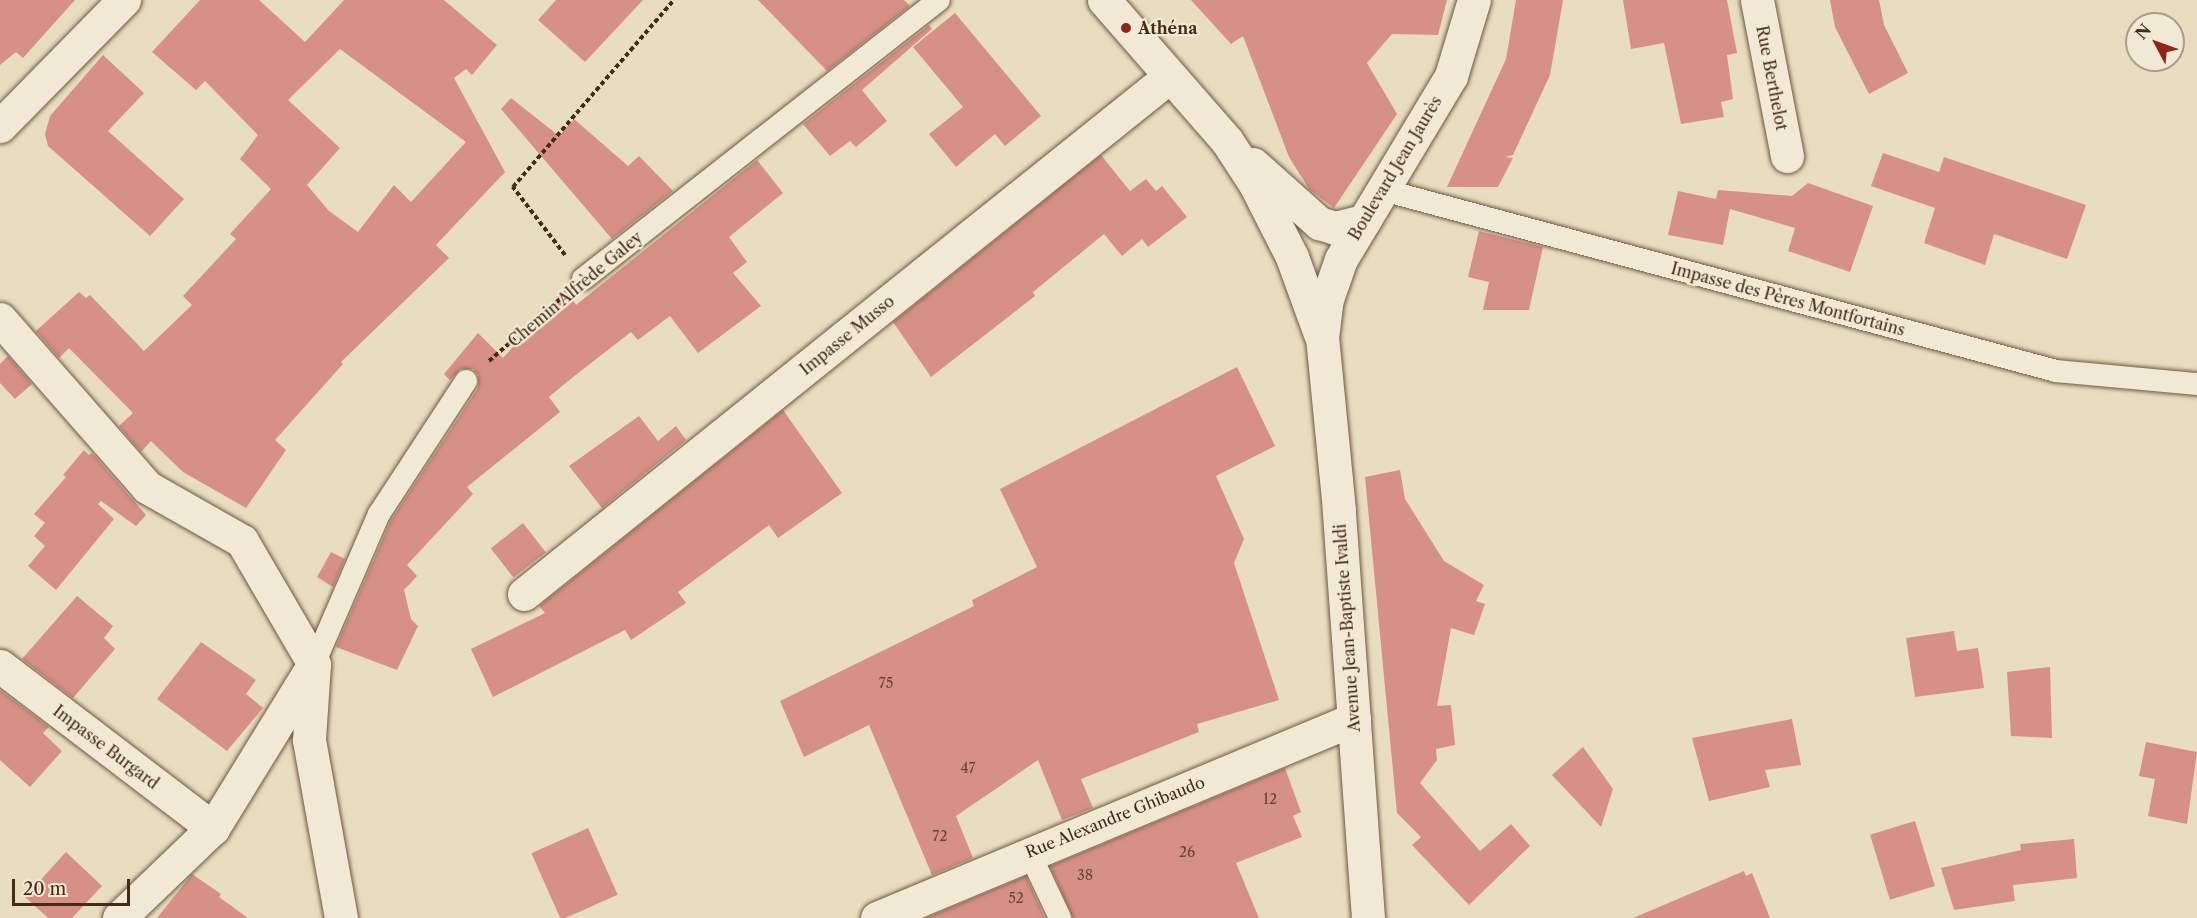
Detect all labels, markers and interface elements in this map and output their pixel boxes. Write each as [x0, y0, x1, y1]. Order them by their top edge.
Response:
north arrow [2125, 12, 2185, 72]
place label: Athéna [1138, 18, 1197, 38]
text: N [2131, 20, 2155, 43]
marker: Athéna [1119, 21, 1133, 35]
street label: Rue Berthelot [1752, 24, 1792, 132]
street label: Boulevard Jean Jaurès [1344, 92, 1446, 244]
street label: Chemin Alfrède Galey [504, 227, 646, 351]
street label: Impasse des Pères Montfortains [1669, 258, 1907, 340]
street label: Impasse Musso [796, 291, 898, 379]
street label: Avenue Jean-Baptiste Ivaldi [1330, 523, 1364, 733]
house number: 75 [879, 675, 893, 691]
street label: Impasse Burgard [49, 701, 163, 793]
house number: 47 [961, 760, 975, 776]
street label: Rue Alexandre Ghibaudo [1022, 772, 1208, 862]
house number: 12 [1263, 791, 1277, 807]
house number: 72 [933, 828, 947, 844]
house number: 26 [1179, 844, 1195, 860]
scale bar [15, 867, 134, 905]
house number: 38 [1077, 867, 1093, 883]
text: 20 m [23, 878, 66, 900]
house number: 52 [1008, 890, 1024, 906]

